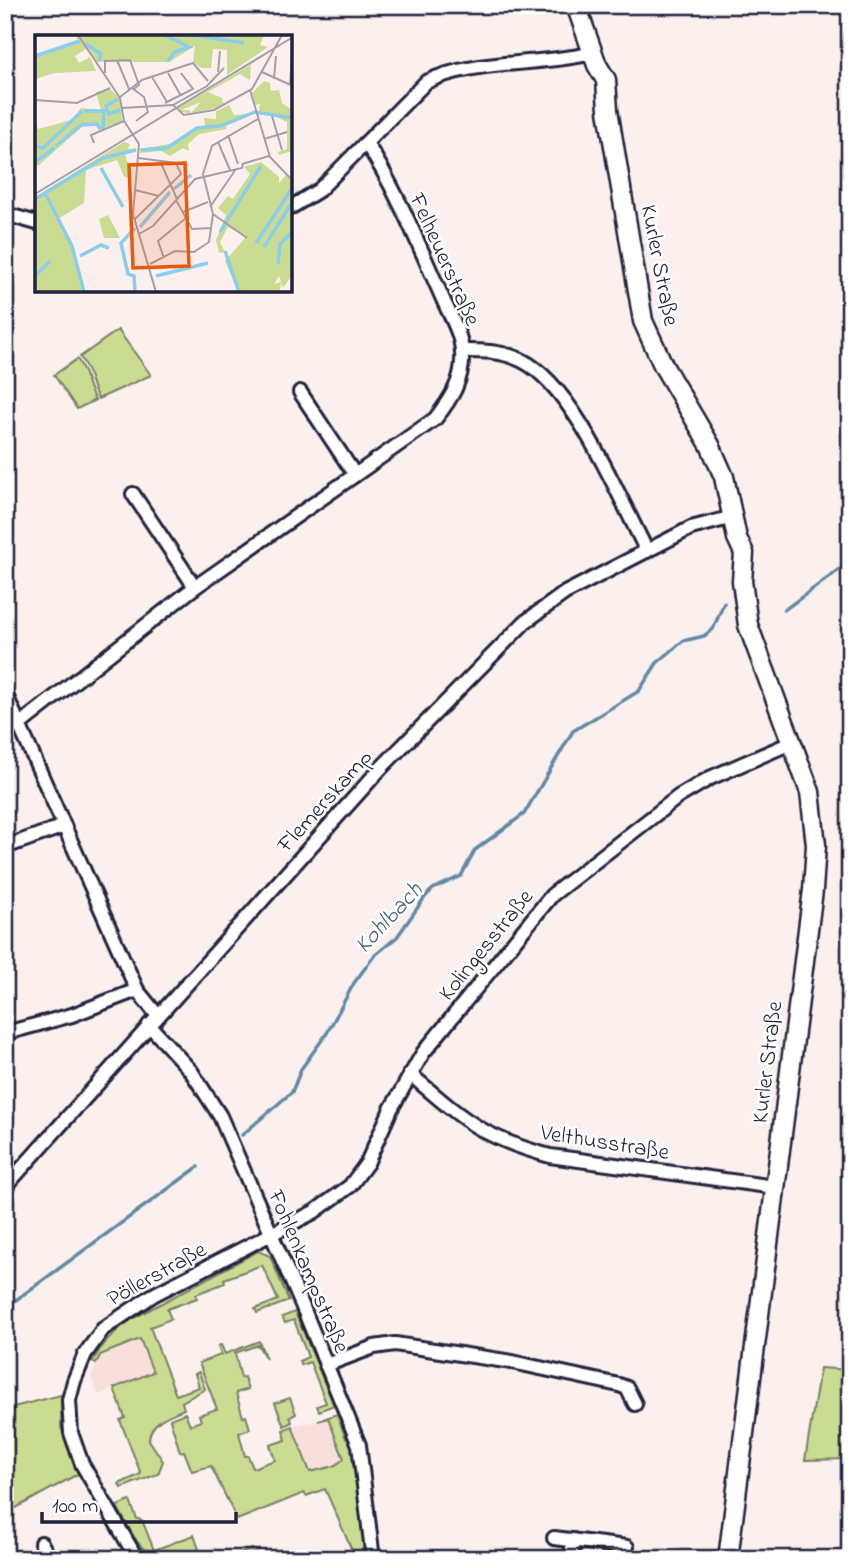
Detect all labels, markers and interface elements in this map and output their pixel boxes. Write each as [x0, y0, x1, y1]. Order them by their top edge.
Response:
inset map [35, 35, 292, 292]
street label: Felheuerstraße [399, 187, 488, 332]
street label: Kurler Straße [631, 202, 687, 330]
street label: Flemerskamp [270, 743, 381, 861]
water label: Kohlbach [348, 875, 433, 962]
street label: Kolingesstraße [431, 882, 544, 1009]
street label: Kurler Straße [745, 999, 792, 1125]
street label: Velthusstraße [537, 1117, 672, 1170]
street label: Fohlenkampstraße [258, 1184, 357, 1359]
street label: Pöllerstraße [101, 1234, 214, 1316]
scale bar [42, 1480, 236, 1524]
text: 100 m [52, 1492, 98, 1522]

